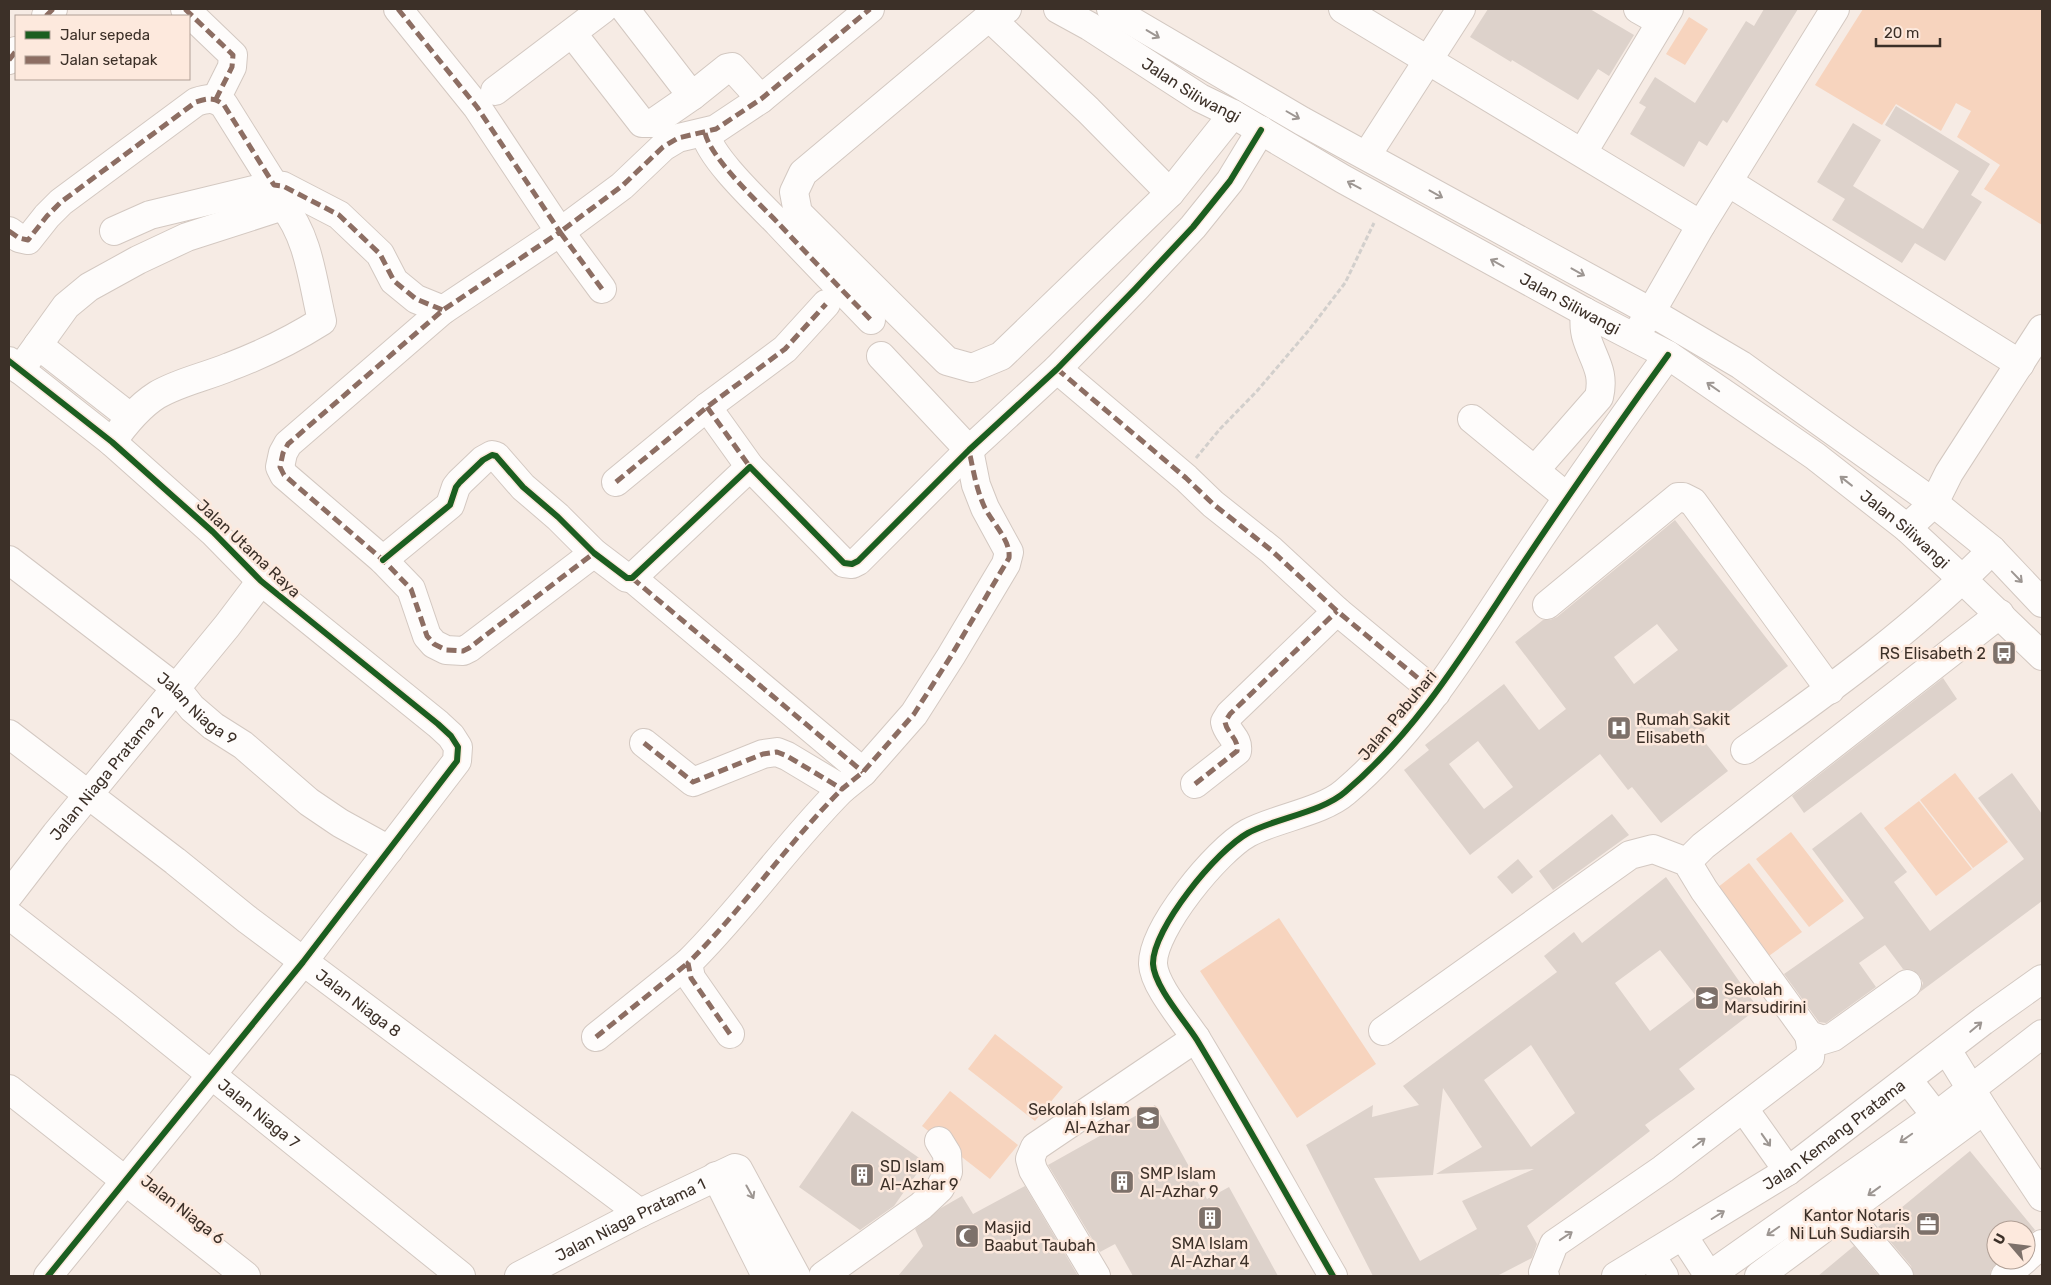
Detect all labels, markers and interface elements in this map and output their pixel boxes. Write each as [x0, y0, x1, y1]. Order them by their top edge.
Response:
legend [15, 15, 190, 80]
scale bar [1876, 15, 1940, 47]
text: 20 m [1884, 24, 1919, 42]
text: Jalur sepeda [60, 26, 150, 44]
one-way arrow [1145, 29, 1159, 39]
text: Jalan setapak [60, 51, 158, 69]
street label: Jalan Siliwangi [1138, 54, 1244, 126]
one-way arrow [1286, 111, 1300, 121]
one-way arrow [1347, 180, 1362, 189]
one-way arrow [1428, 189, 1442, 199]
one-way arrow [1490, 257, 1504, 267]
one-way arrow [1570, 268, 1585, 277]
street label: Jalan Siliwangi [1516, 269, 1623, 339]
one-way arrow [1707, 382, 1721, 392]
one-way arrow [1840, 475, 1853, 486]
street label: Jalan Siliwangi [1856, 486, 1953, 573]
street label: Jalan Utama Raya [193, 495, 305, 601]
one-way arrow [2011, 571, 2023, 583]
bus stop icon: RS Elisabeth 2 [1991, 640, 2017, 666]
place label: RS Elisabeth 2 [1879, 644, 1986, 663]
street label: Jalan Pabuhari [1354, 666, 1441, 764]
street label: Jalan Niaga 9 [153, 668, 240, 749]
street label: Jalan Niaga Pratama 2 [46, 702, 167, 844]
place label: Rumah Sakit Elisabeth [1636, 710, 1730, 747]
hospital icon: Rumah Sakit Elisabeth [1606, 715, 1632, 741]
street label: Jalan Niaga 8 [312, 965, 405, 1041]
place label: Sekolah Marsudirini [1724, 980, 1806, 1017]
school or university icon: Sekolah Marsudirini [1694, 985, 1720, 1011]
one-way arrow [1970, 1021, 1983, 1032]
street label: Jalan Niaga 7 [214, 1075, 303, 1152]
street label: Jalan Kemang Pratama [1759, 1076, 1909, 1194]
place label: Sekolah Islam Al-Azhar [1028, 1100, 1130, 1137]
school or university icon: Sekolah Islam Al-Azhar [1135, 1105, 1161, 1131]
one-way arrow [1761, 1132, 1771, 1146]
one-way arrow [1899, 1133, 1913, 1143]
one-way arrow [1692, 1137, 1705, 1148]
place label: SD Islam Al-Azhar 9 [880, 1157, 959, 1194]
building icon: SD Islam Al-Azhar 9 [849, 1162, 875, 1188]
place label: SMP Islam Al-Azhar 9 [1140, 1164, 1219, 1201]
building icon: SMP Islam Al-Azhar 9 [1109, 1169, 1135, 1195]
street label: Jalan Niaga 6 [137, 1171, 229, 1248]
street label: Jalan Niaga Pratama 1 [552, 1174, 709, 1265]
one-way arrow [745, 1184, 755, 1199]
one-way arrow [1867, 1186, 1881, 1196]
building icon: SMA Islam Al-Azhar 4 [1197, 1205, 1223, 1231]
place label: Kantor Notaris Ni Luh Sudiarsih [1789, 1206, 1910, 1243]
one-way arrow [1710, 1210, 1724, 1220]
office icon: Kantor Notaris Ni Luh Sudiarsih [1915, 1211, 1941, 1237]
place label: Masjid Baabut Taubah [984, 1218, 1096, 1255]
north arrow [1986, 1220, 2036, 1270]
mosque icon: Masjid Baabut Taubah [954, 1223, 980, 1249]
one-way arrow [1766, 1226, 1780, 1236]
one-way arrow [1558, 1231, 1572, 1241]
text: U [1990, 1231, 2010, 1248]
place label: SMA Islam Al-Azhar 4 [1171, 1234, 1250, 1271]

